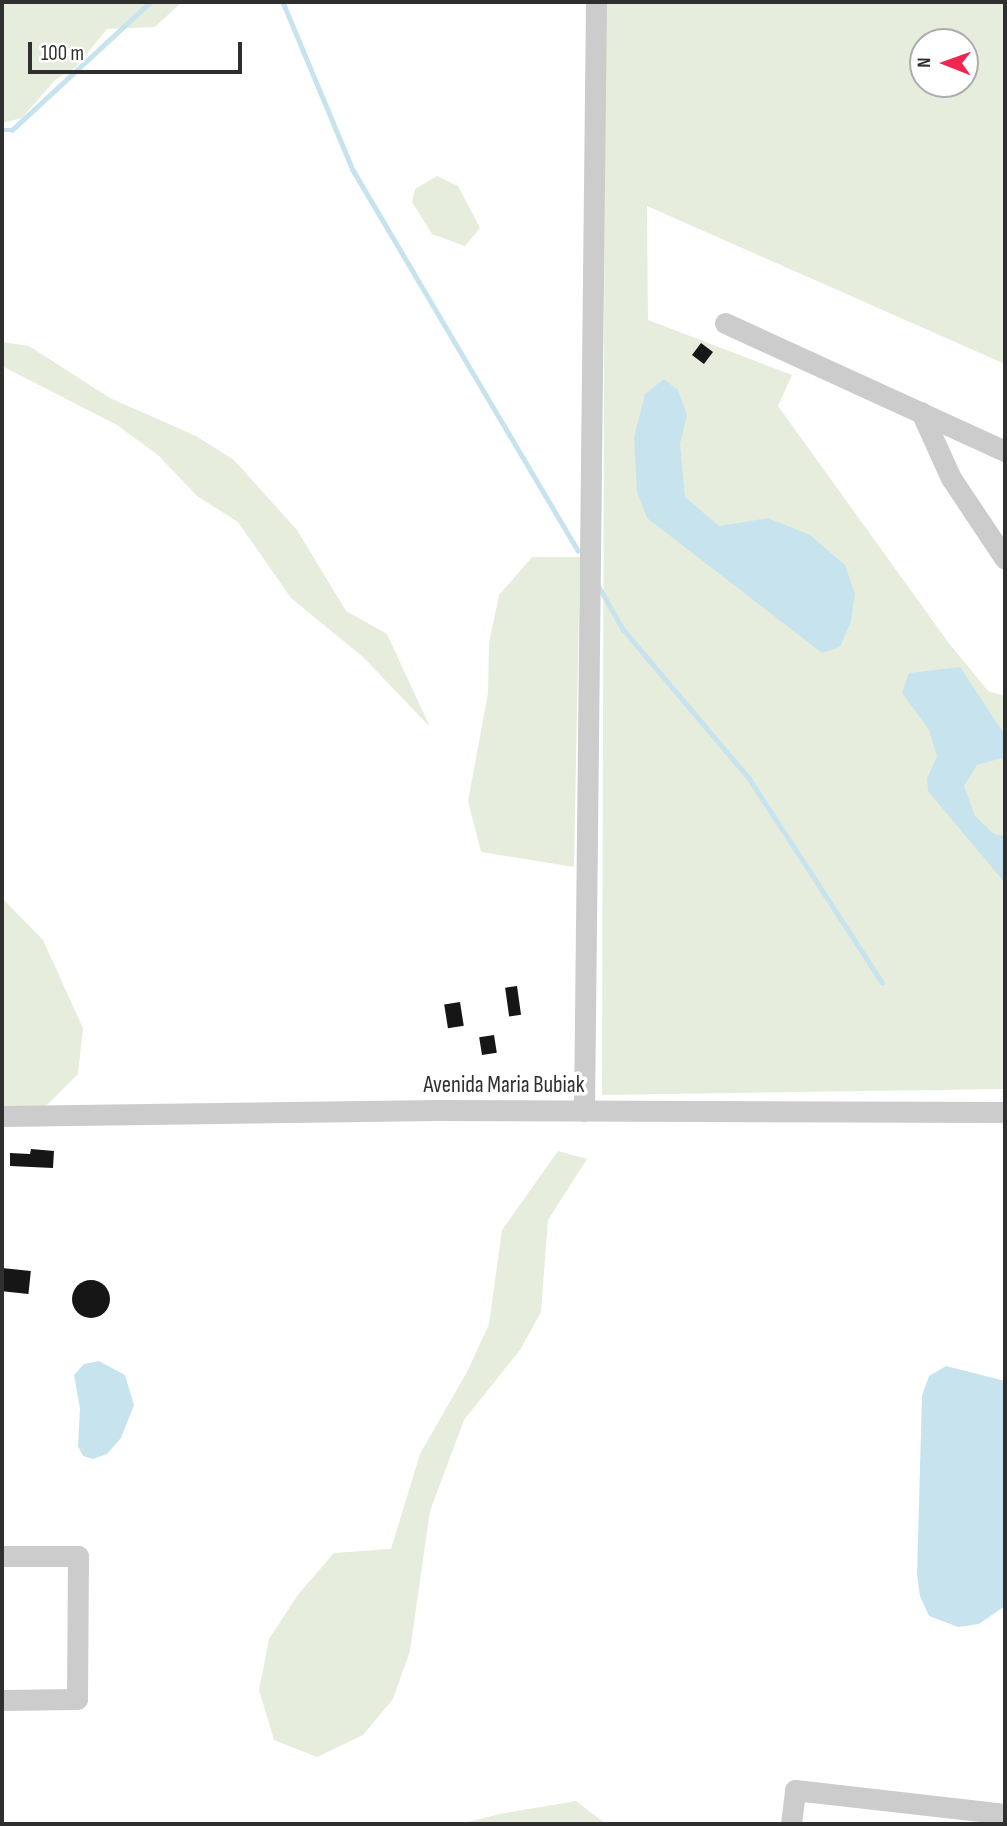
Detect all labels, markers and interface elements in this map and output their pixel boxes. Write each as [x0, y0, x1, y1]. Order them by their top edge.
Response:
scale bar [32, 28, 245, 72]
north arrow [909, 28, 979, 98]
text: 100 m [41, 41, 84, 66]
text: N [913, 57, 936, 68]
street label: Avenida Maria Bubiak [424, 1071, 584, 1099]

